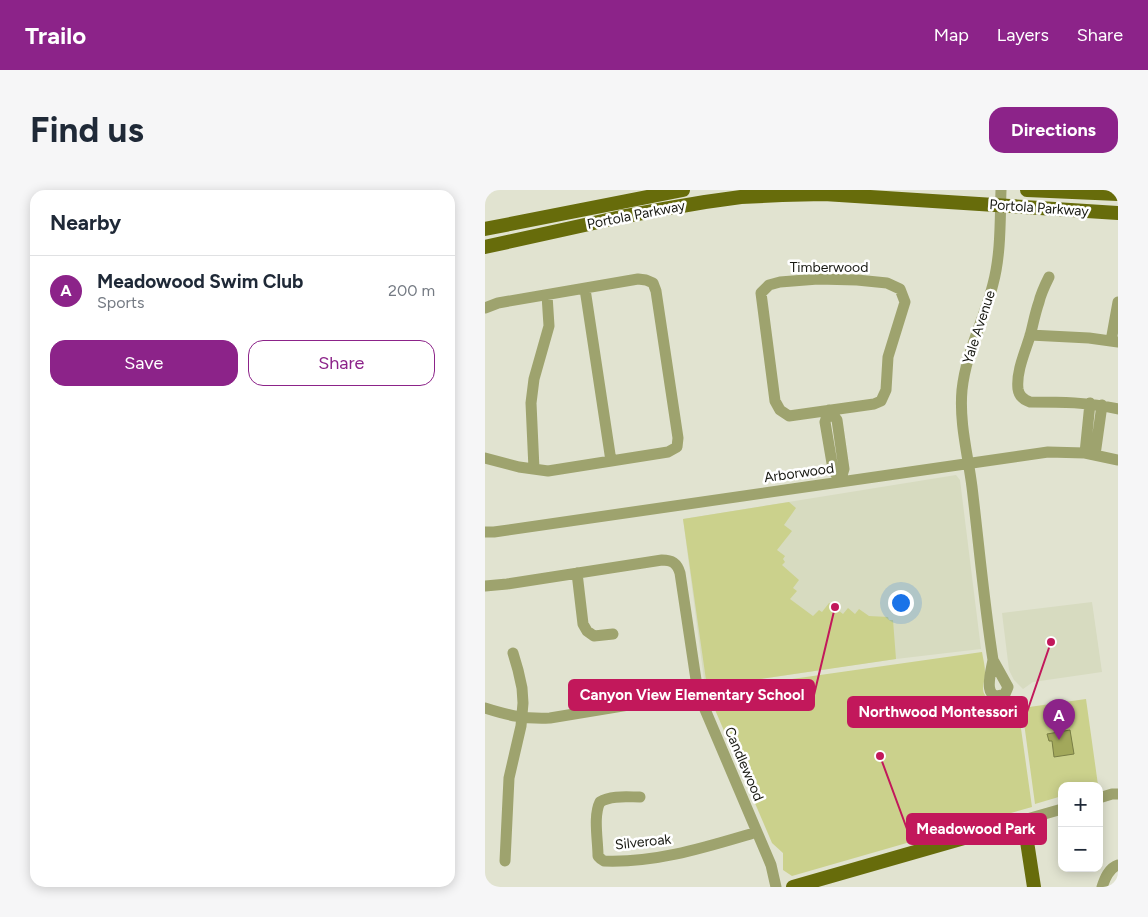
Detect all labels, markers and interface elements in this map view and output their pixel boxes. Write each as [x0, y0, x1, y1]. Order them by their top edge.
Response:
text: Trailo [25, 21, 86, 50]
text: Map [934, 24, 969, 46]
text: Layers [997, 24, 1049, 46]
text: Share [1077, 24, 1123, 46]
button: Directions [989, 107, 1118, 153]
text: Find us [30, 109, 144, 151]
street label: Portola Parkway [989, 196, 1090, 220]
street label: Portola Parkway [585, 197, 687, 233]
text: Nearby [50, 210, 121, 235]
street label: Timberwood [790, 259, 868, 276]
text: Meadowood Swim Club [97, 270, 303, 293]
text: A [60, 281, 72, 300]
text: 200 m [388, 281, 435, 300]
street label: Yale Avenue [959, 288, 999, 366]
text: Sports [97, 293, 144, 312]
button: Save [50, 340, 238, 386]
button: Share [248, 340, 435, 386]
street label: Arborwood [763, 460, 835, 486]
your location [888, 590, 914, 616]
callout: Canyon View Elementary School [569, 680, 814, 710]
text: Canyon View Elementary School [580, 686, 804, 704]
callout: Northwood Montessori [848, 697, 1027, 727]
pin: A [1043, 699, 1075, 740]
text: Northwood Montessori [858, 703, 1018, 721]
street label: Candlewood [721, 724, 767, 804]
map controls [1058, 782, 1103, 872]
button: + [1058, 782, 1103, 827]
callout: Meadowood Park [907, 814, 1046, 844]
text: Meadowood Park [916, 820, 1036, 838]
button: − [1058, 827, 1103, 872]
street label: Silveroak [614, 831, 672, 853]

